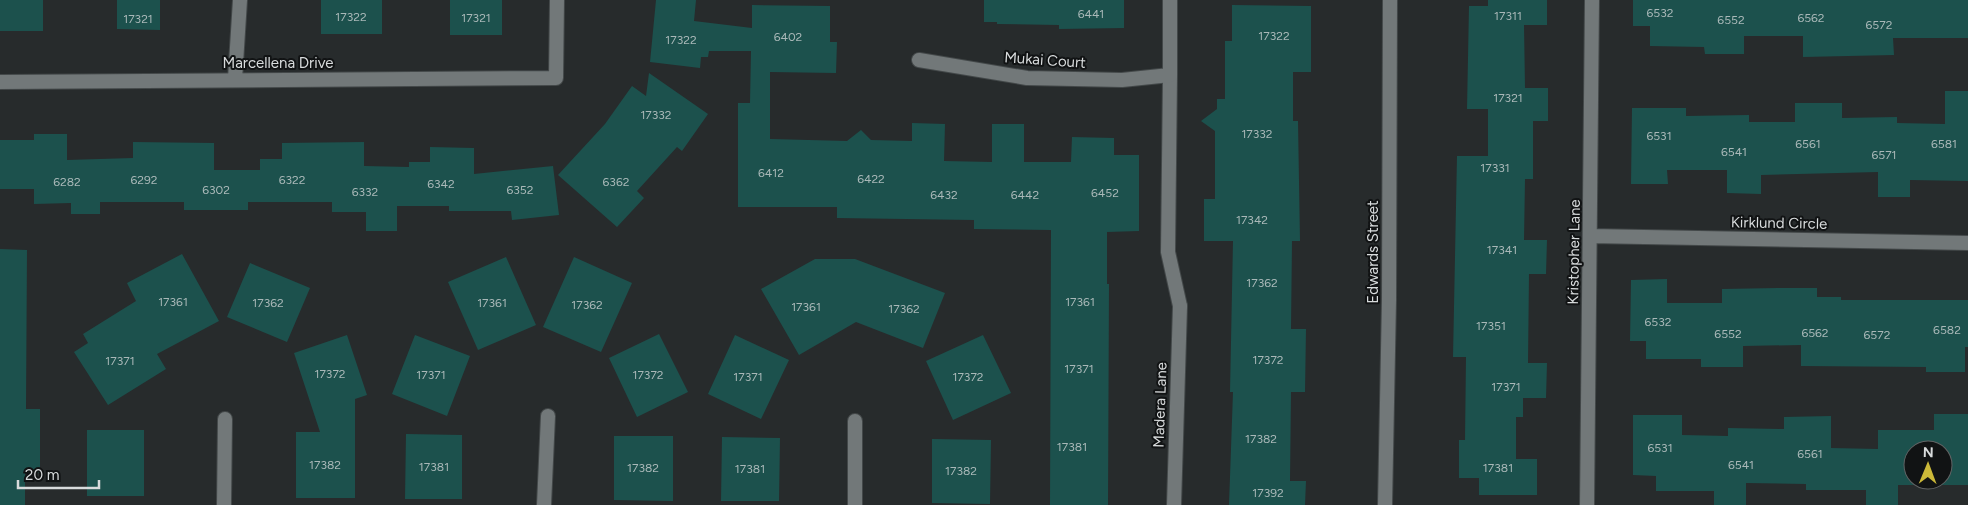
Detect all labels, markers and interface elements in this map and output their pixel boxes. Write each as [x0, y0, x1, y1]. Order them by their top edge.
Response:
house number: 6532 [1647, 6, 1673, 20]
house number: 6441 [1078, 7, 1104, 21]
house number: 17311 [1494, 9, 1522, 23]
house number: 17322 [335, 10, 367, 24]
house number: 17321 [461, 11, 491, 25]
house number: 6562 [1797, 11, 1825, 25]
house number: 17321 [123, 12, 153, 26]
house number: 6552 [1717, 13, 1745, 27]
house number: 6572 [1866, 18, 1892, 32]
house number: 17322 [1258, 29, 1290, 43]
house number: 6402 [774, 30, 802, 44]
house number: 17322 [665, 33, 697, 47]
street label: Mukai Court [1004, 48, 1087, 72]
street label: Marcellena Drive [223, 54, 333, 72]
house number: 17321 [1493, 91, 1523, 105]
house number: 17332 [640, 108, 672, 122]
house number: 17332 [1241, 127, 1273, 141]
house number: 6531 [1646, 129, 1672, 143]
house number: 6561 [1795, 137, 1821, 151]
house number: 6581 [1931, 137, 1957, 151]
house number: 6541 [1721, 145, 1747, 159]
house number: 6571 [1871, 148, 1897, 162]
house number: 17331 [1480, 161, 1510, 175]
house number: 6412 [758, 166, 784, 180]
house number: 6422 [857, 172, 885, 186]
house number: 6292 [130, 173, 158, 187]
house number: 6322 [279, 173, 305, 187]
house number: 6282 [53, 175, 81, 189]
house number: 6362 [603, 175, 629, 189]
house number: 6342 [427, 177, 455, 191]
house number: 6302 [202, 183, 230, 197]
house number: 6352 [507, 183, 533, 197]
house number: 6332 [352, 185, 378, 199]
house number: 6452 [1091, 186, 1119, 200]
house number: 6432 [930, 188, 958, 202]
house number: 6442 [1011, 188, 1039, 202]
street label: Kristopher Lane [1564, 199, 1584, 305]
street label: Edwards Street [1364, 200, 1382, 304]
house number: 17342 [1236, 213, 1268, 227]
street label: Kirklund Circle [1731, 213, 1827, 233]
house number: 17341 [1487, 243, 1517, 257]
house number: 17362 [1246, 276, 1278, 290]
house number: 17361 [158, 295, 188, 309]
house number: 17361 [1065, 295, 1095, 309]
house number: 17362 [252, 296, 284, 310]
house number: 17361 [477, 296, 507, 310]
house number: 17362 [571, 298, 603, 312]
house number: 17361 [791, 300, 821, 314]
house number: 17362 [888, 302, 920, 316]
house number: 6532 [1645, 315, 1671, 329]
house number: 17351 [1476, 319, 1506, 333]
house number: 6582 [1933, 323, 1961, 337]
house number: 6562 [1801, 326, 1829, 340]
house number: 6552 [1714, 327, 1742, 341]
house number: 6572 [1864, 328, 1890, 342]
house number: 17372 [1252, 353, 1284, 367]
house number: 17371 [105, 354, 135, 368]
house number: 17371 [1064, 362, 1094, 376]
street label: Madera Lane [1150, 362, 1170, 448]
house number: 17372 [314, 367, 346, 381]
house number: 17371 [416, 368, 446, 382]
house number: 17372 [632, 368, 664, 382]
house number: 17371 [733, 370, 763, 384]
house number: 17372 [952, 370, 984, 384]
house number: 17371 [1491, 380, 1521, 394]
house number: 17382 [1245, 432, 1277, 446]
house number: 17381 [1057, 440, 1087, 454]
north arrow [1903, 440, 1953, 490]
house number: 6531 [1647, 441, 1673, 455]
text: N [1923, 444, 1934, 461]
house number: 6561 [1797, 447, 1823, 461]
scale bar [18, 458, 99, 490]
house number: 17382 [309, 458, 341, 472]
house number: 6541 [1728, 458, 1754, 472]
house number: 17381 [419, 460, 449, 474]
house number: 17382 [627, 461, 659, 475]
house number: 17381 [1483, 461, 1513, 475]
house number: 17381 [735, 462, 765, 476]
house number: 17382 [945, 464, 977, 478]
text: 20 m [25, 466, 59, 484]
house number: 17392 [1252, 486, 1284, 500]

